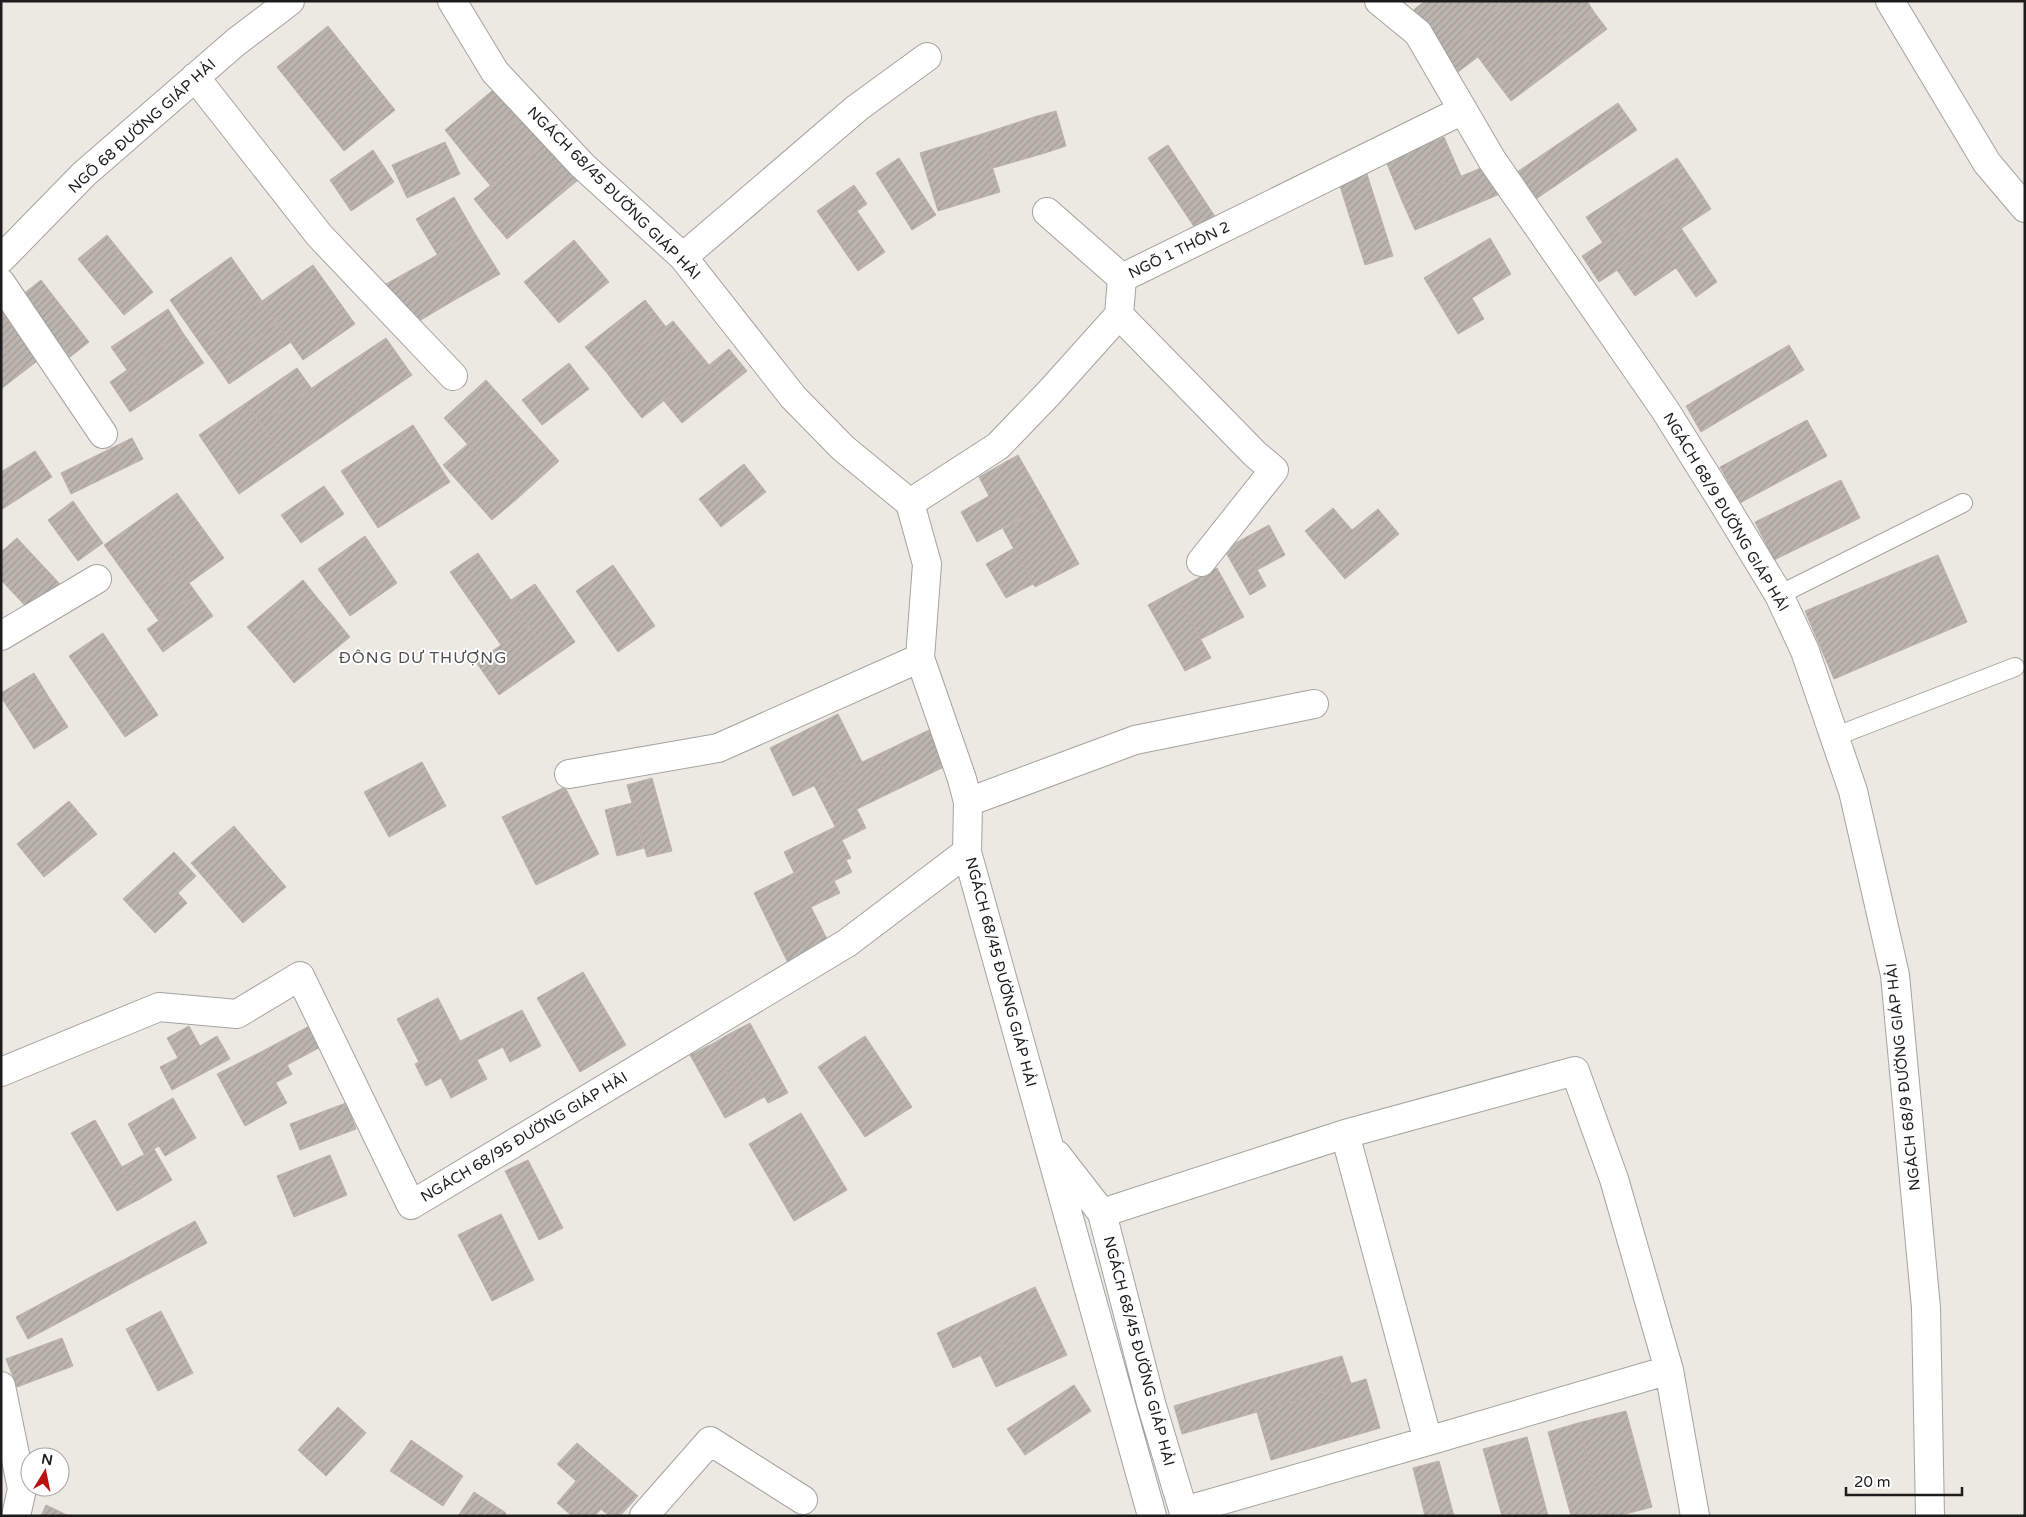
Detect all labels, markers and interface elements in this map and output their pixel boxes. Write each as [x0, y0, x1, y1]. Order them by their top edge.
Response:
street label: NGÕ 68 ĐƯỜNG GIÁP HẢI [65, 55, 219, 197]
street label: NGÁCH 68/45 ĐƯỜNG GIÁP HẢI [524, 103, 704, 283]
street label: NGÕ 1 THÔN 2 [1125, 218, 1233, 282]
street label: NGÁCH 68/9 ĐƯỜNG GIÁP HẢI [1659, 409, 1793, 615]
district label: ĐÔNG DƯ THƯỢNG [339, 648, 507, 668]
street label: NGÁCH 68/45 ĐƯỜNG GIÁP HẢI [962, 855, 1040, 1089]
street label: NGÁCH 68/9 ĐƯỜNG GIÁP HẢI [1882, 962, 1924, 1192]
street label: NGÁCH 68/95 ĐƯỜNG GIÁP HẢI [417, 1068, 631, 1206]
street label: NGÁCH 68/45 ĐƯỜNG GIÁP HẢI [1100, 1234, 1178, 1468]
north arrow [20, 1447, 70, 1497]
text: N [40, 1450, 54, 1469]
scale bar [1846, 1464, 1962, 1496]
text: 20 m [1854, 1473, 1891, 1491]

